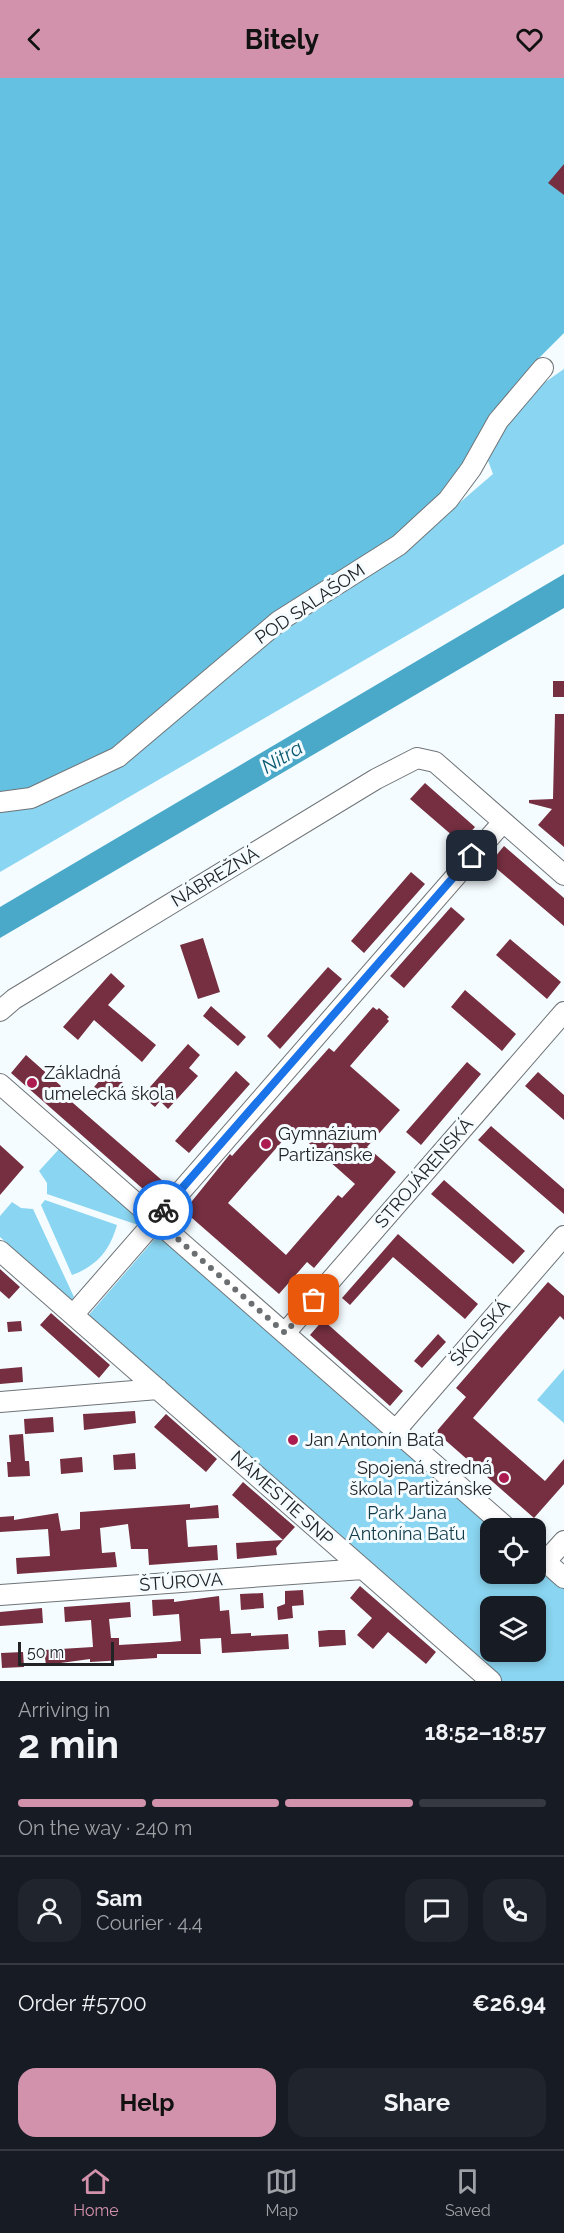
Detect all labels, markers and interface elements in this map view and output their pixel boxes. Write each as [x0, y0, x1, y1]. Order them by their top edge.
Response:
icon: back [18, 23, 51, 56]
icon: heart [513, 23, 546, 56]
text: Bitely [245, 24, 319, 55]
street label: POD SALAŠOM [250, 558, 369, 648]
water label: Nitra [257, 735, 307, 779]
pin [446, 830, 497, 881]
icon: home [455, 839, 488, 872]
street label: NÁBREŽNÁ [167, 841, 262, 911]
place label: Základná umelecká škola [44, 1062, 174, 1104]
marker: Základná umelecká škola [25, 1076, 39, 1090]
street label: STROJÁRENSKÁ [370, 1113, 477, 1232]
place label: Gymnázium Partizánske [278, 1123, 377, 1165]
marker: Gymnázium Partizánske [259, 1137, 273, 1151]
courier [133, 1180, 193, 1240]
icon: bike [147, 1194, 180, 1227]
pin [288, 1274, 339, 1325]
icon: bag [297, 1283, 330, 1316]
street label: ŠKOLSKÁ [445, 1295, 514, 1370]
place label: Jan Antonín Baťa [305, 1429, 444, 1450]
marker: Jan Antonín Baťa [286, 1433, 300, 1447]
street label: NÁMESTIE SNP [227, 1445, 339, 1549]
place label: Spojená stredná škola Partizánske [350, 1457, 492, 1499]
marker: Spojená stredná škola Partizánske [497, 1471, 511, 1485]
park label: Park Jana Antonína Baťu [349, 1502, 465, 1544]
map controls [480, 1518, 546, 1662]
button: locate [480, 1518, 546, 1584]
street label: ŠTÚROVA [138, 1567, 223, 1595]
button: layers [480, 1596, 546, 1662]
scale bar [18, 1639, 114, 1666]
text: 50 m [27, 1643, 64, 1662]
text: Arriving in [18, 1698, 110, 1722]
text: 18:52–18:57 [424, 1719, 546, 1745]
text: 2 min [18, 1721, 119, 1767]
text: On the way · 240 m [18, 1816, 192, 1840]
button: person [18, 1879, 81, 1942]
button: chat [405, 1879, 468, 1942]
button: phone [483, 1879, 546, 1942]
text: Sam [96, 1885, 143, 1911]
text: Courier · 4.4 [96, 1911, 203, 1935]
text: Order #5700 [18, 1990, 147, 2016]
text: €26.94 [472, 1990, 546, 2016]
button: Help [18, 2068, 276, 2137]
button: Share [288, 2068, 546, 2137]
tab: Home [73, 2165, 119, 2220]
tab: Map [265, 2165, 298, 2220]
tab: Saved [445, 2165, 491, 2220]

